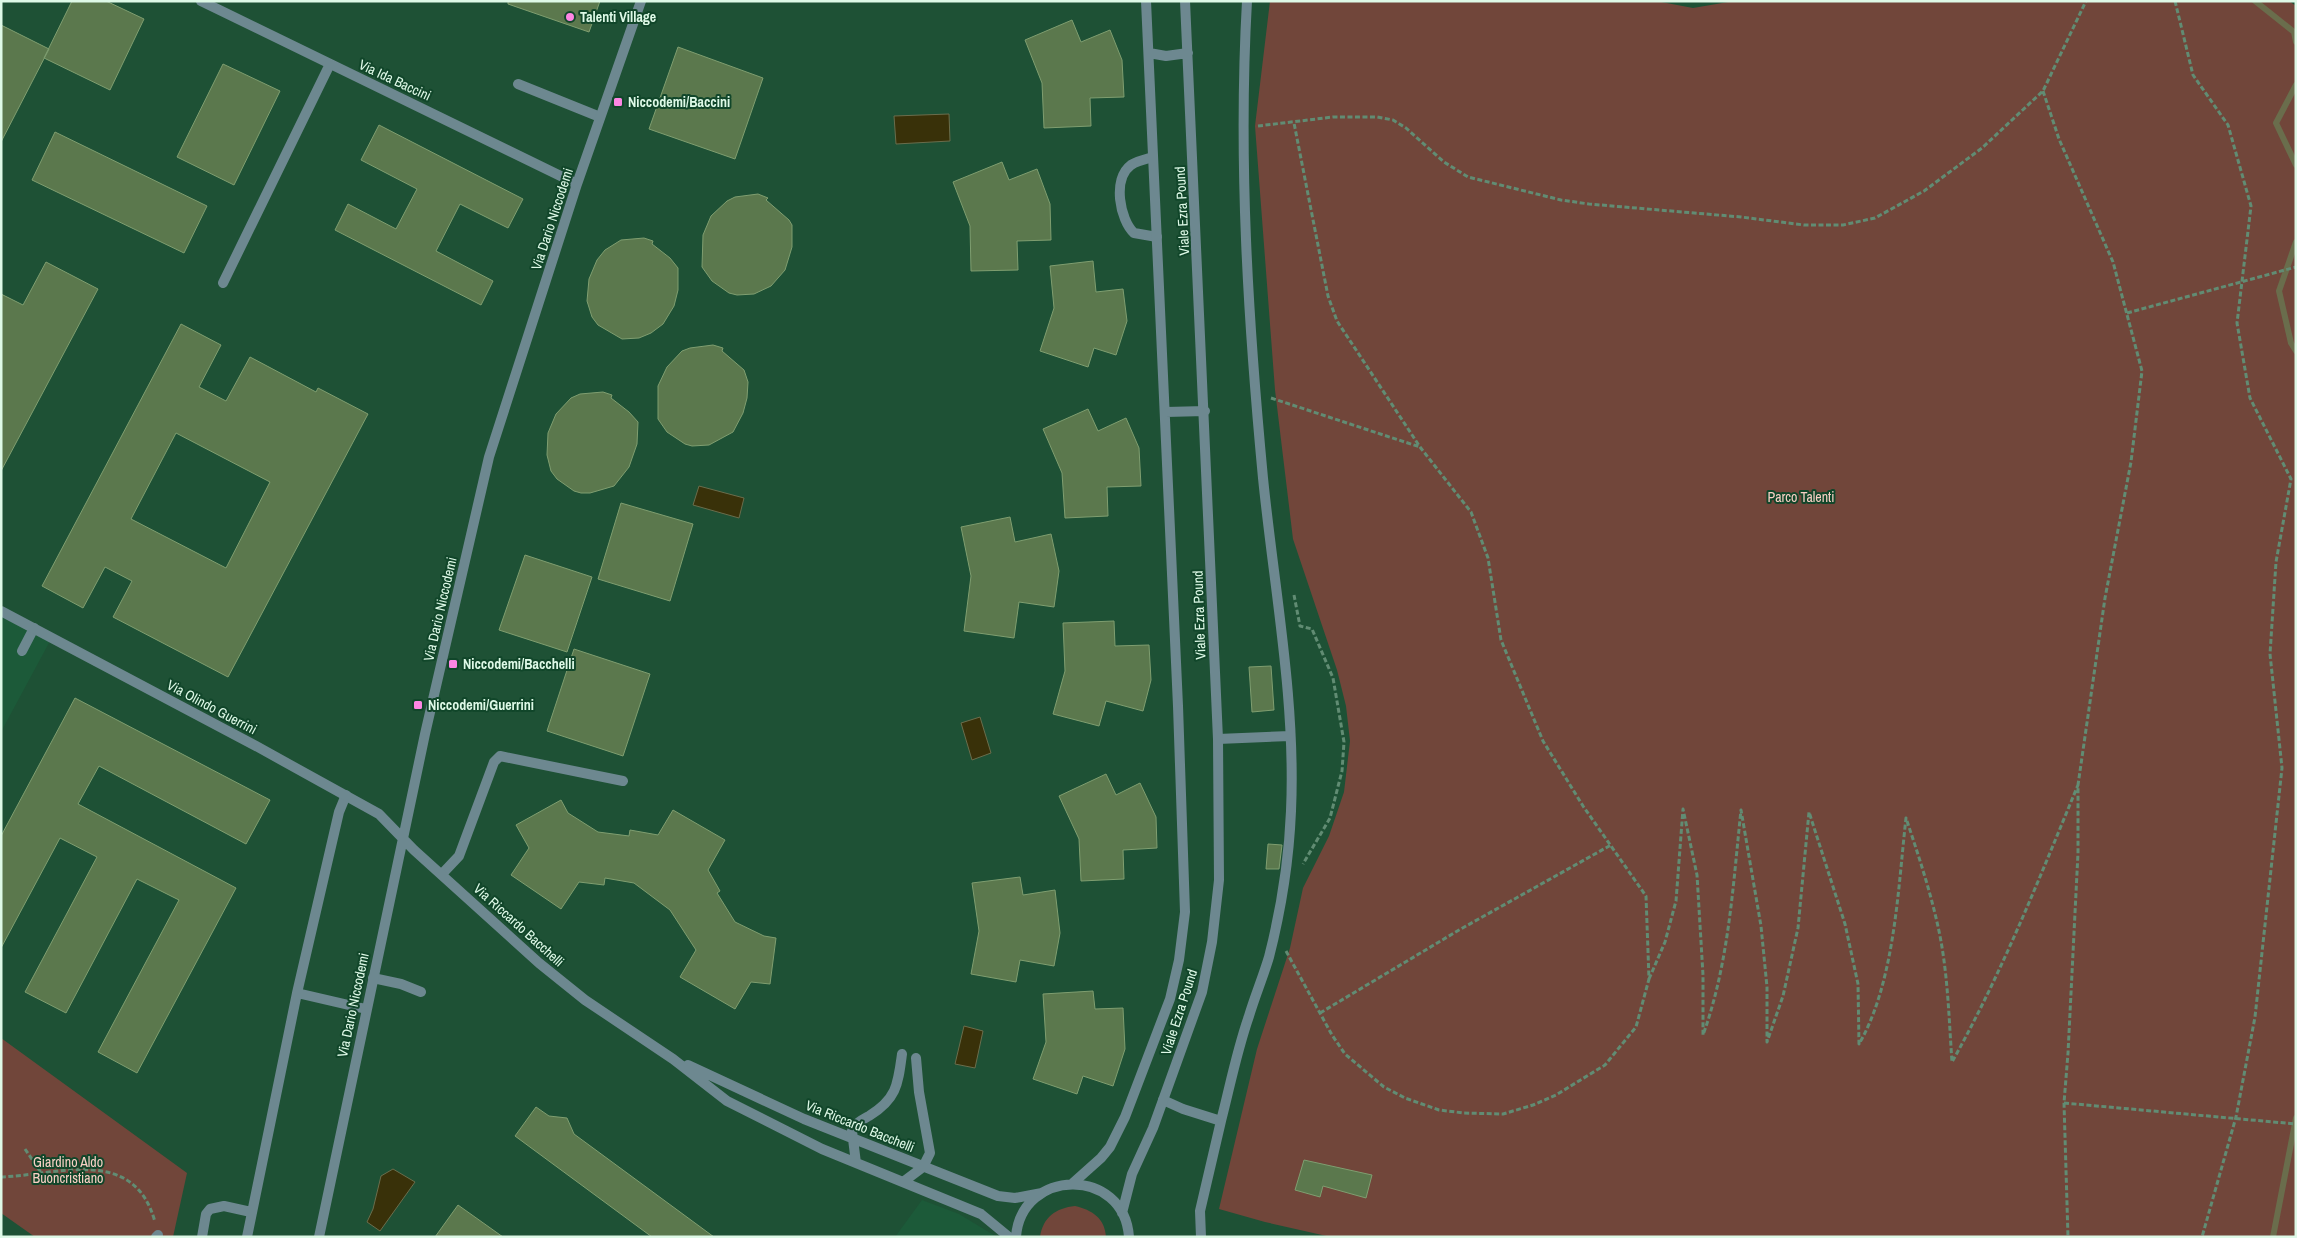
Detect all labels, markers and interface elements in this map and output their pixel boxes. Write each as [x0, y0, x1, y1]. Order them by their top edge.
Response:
place label: Talenti Village [580, 8, 656, 26]
marker: Talenti Village [564, 11, 576, 23]
street label: Via Ida Baccini [356, 55, 434, 105]
place label: Niccodemi/Baccini [628, 93, 730, 111]
marker: Niccodemi/Baccini [612, 96, 624, 108]
street label: Via Dario Niccodemi [527, 166, 577, 272]
street label: Viale Ezra Pound [1171, 166, 1193, 256]
park label: Parco Talenti [1767, 488, 1835, 506]
street label: Via Dario Niccodemi [419, 555, 461, 663]
street label: Viale Ezra Pound [1188, 570, 1210, 660]
place label: Niccodemi/Bacchelli [463, 655, 575, 673]
marker: Niccodemi/Bacchelli [447, 658, 459, 670]
street label: Via Olindo Guerrini [164, 676, 260, 738]
place label: Niccodemi/Guerrini [428, 696, 534, 714]
marker: Niccodemi/Guerrini [412, 699, 424, 711]
street label: Via Riccardo Bacchelli [470, 880, 568, 970]
street label: Via Dario Niccodemi [333, 951, 373, 1059]
street label: Viale Ezra Pound [1157, 967, 1201, 1057]
street label: Via Riccardo Bacchelli [803, 1096, 917, 1156]
park label: Giardino Aldo Buoncristiano [33, 1153, 103, 1187]

